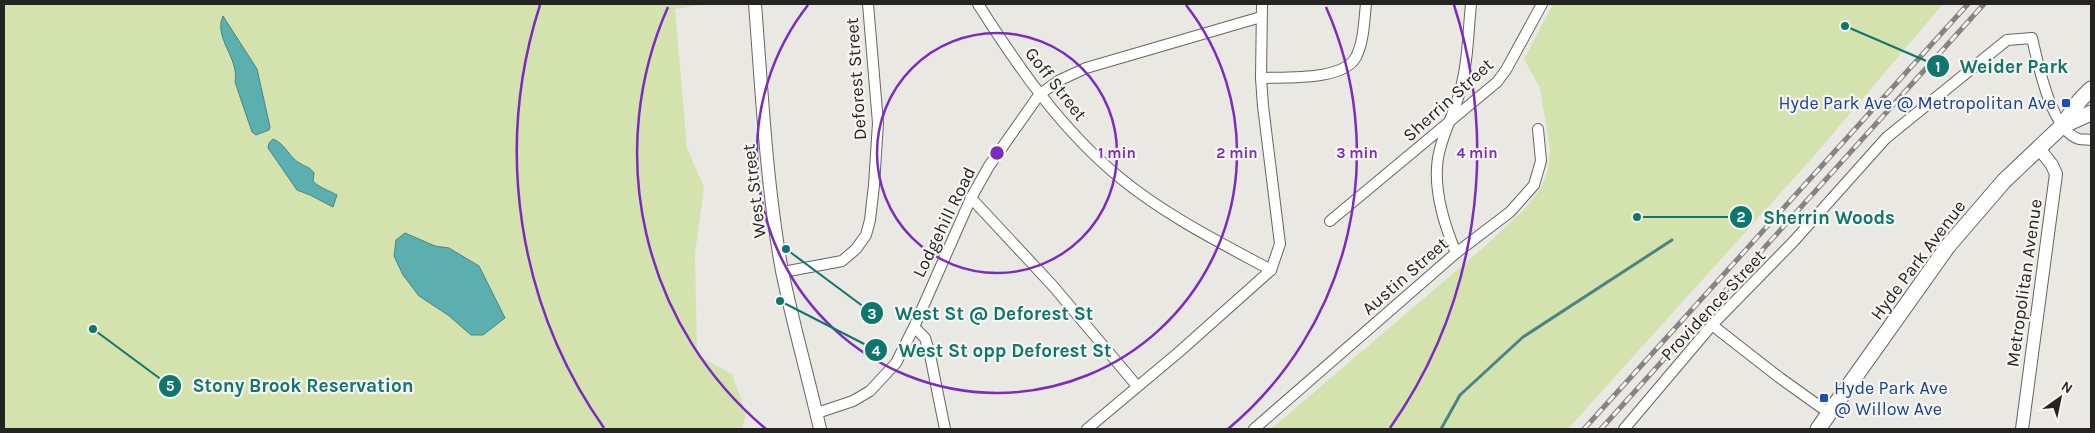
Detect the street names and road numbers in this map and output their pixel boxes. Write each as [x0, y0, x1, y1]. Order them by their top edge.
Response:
street label: Deforest Street [841, 17, 871, 141]
street label: Goff Street [1020, 43, 1092, 125]
street label: Sherrin Street [1398, 54, 1498, 146]
street label: West Street [737, 142, 771, 239]
street label: Lodgehill Road [908, 163, 980, 281]
street label: Hyde Park Avenue [1866, 196, 1970, 324]
street label: Metropolitan Avenue [2001, 198, 2047, 368]
street label: Austin Street [1357, 232, 1453, 320]
street label: Providence Street [1656, 245, 1770, 365]

